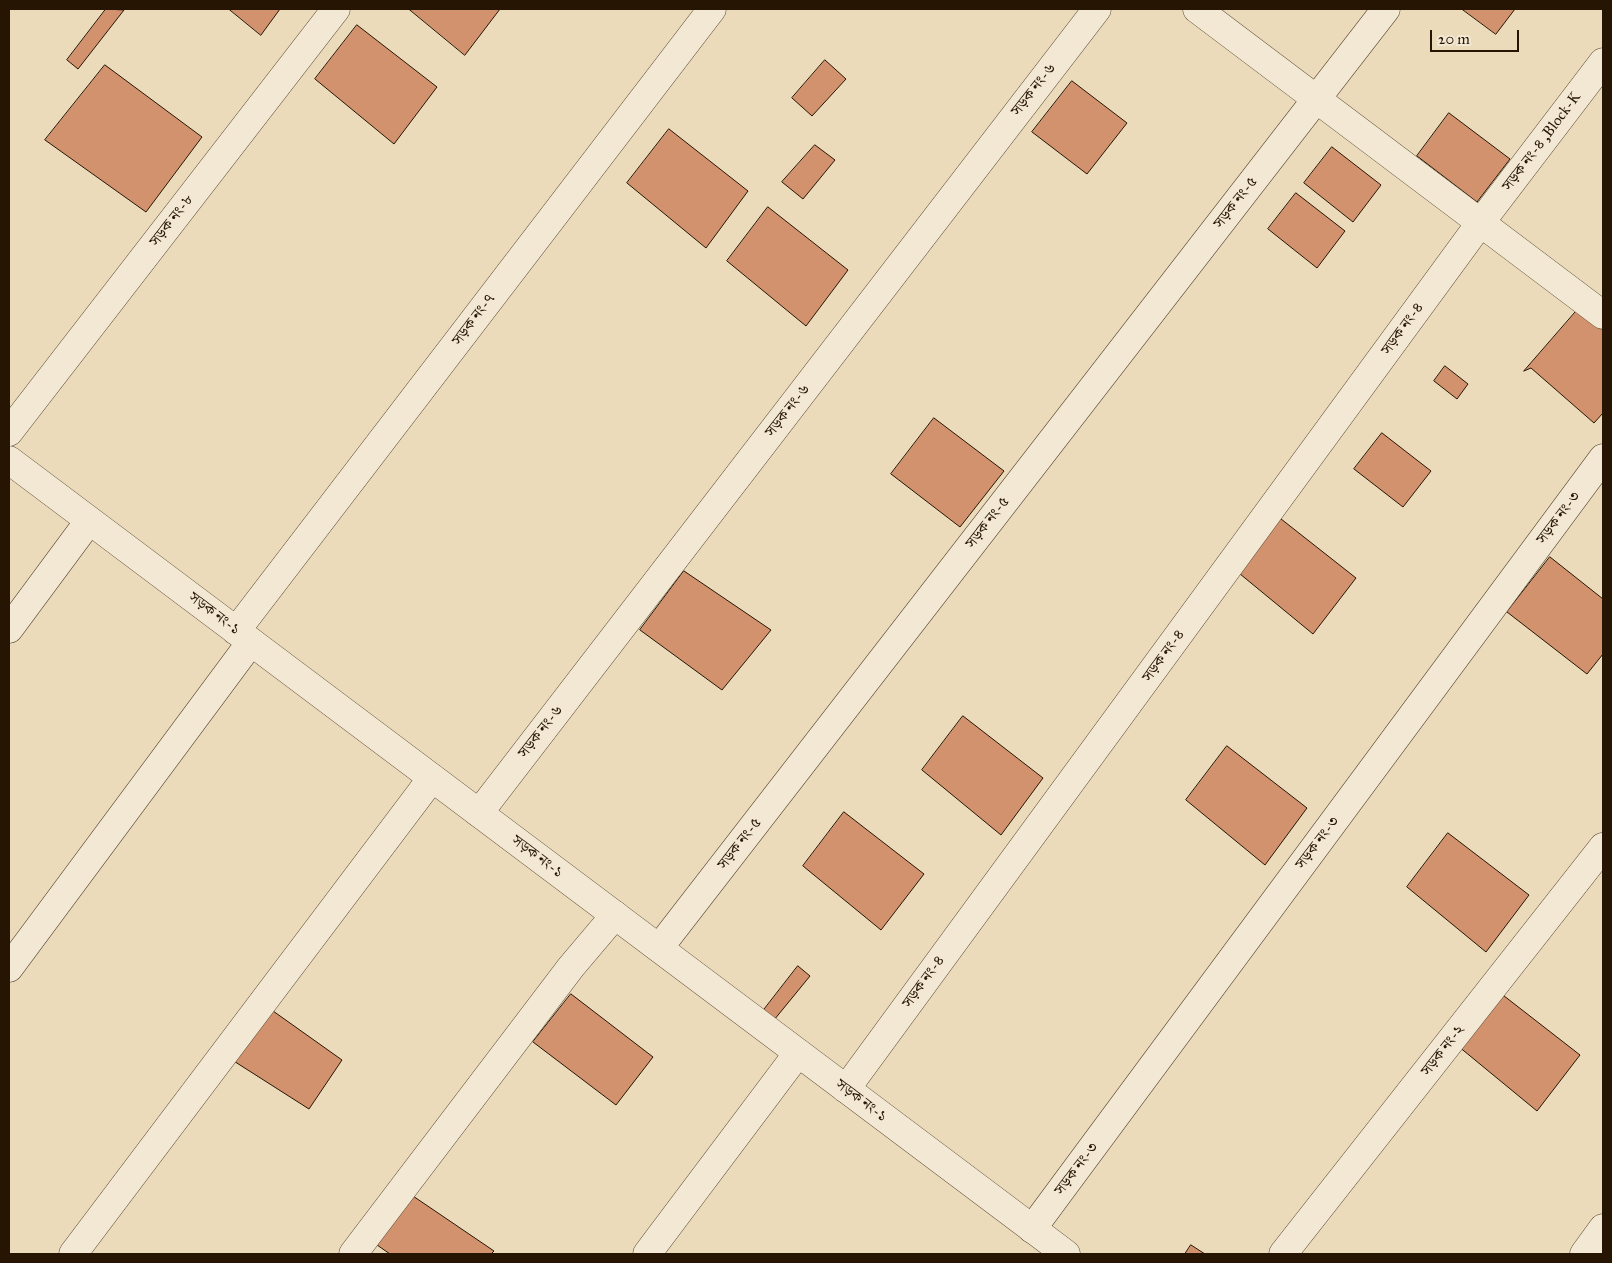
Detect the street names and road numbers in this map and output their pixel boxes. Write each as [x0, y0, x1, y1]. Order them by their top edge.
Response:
street label: সড়ক নং-৬ [1008, 60, 1060, 120]
street label: সড়ক নং-৪ ,Block-K [1499, 89, 1585, 195]
street label: সড়ক নং-৫ [1210, 174, 1262, 232]
street label: সড়ক নং-৮ [146, 191, 198, 251]
street label: সড়ক নং-৭ [449, 291, 499, 349]
street label: সড়ক নং-৪ [1378, 299, 1428, 359]
street label: সড়ক নং-৬ [762, 381, 814, 441]
street label: সড়ক নং-৩ [1533, 488, 1585, 548]
street label: সড়ক নং-৫ [962, 494, 1014, 552]
street label: সড়ক নং-১ [185, 589, 243, 639]
street label: সড়ক নং-৪ [1139, 626, 1189, 686]
street label: সড়ক নং-৬ [515, 702, 567, 762]
street label: সড়ক নং-৩ [1292, 813, 1344, 873]
street label: সড়ক নং-৫ [714, 815, 766, 873]
street label: সড়ক নং-১ [508, 832, 566, 882]
street label: সড়ক নং-৪ [899, 952, 949, 1012]
street label: সড়ক নং-২ [1418, 1022, 1468, 1080]
street label: সড়ক নং-১ [832, 1076, 890, 1126]
street label: সড়ক নং-৩ [1051, 1139, 1103, 1199]

